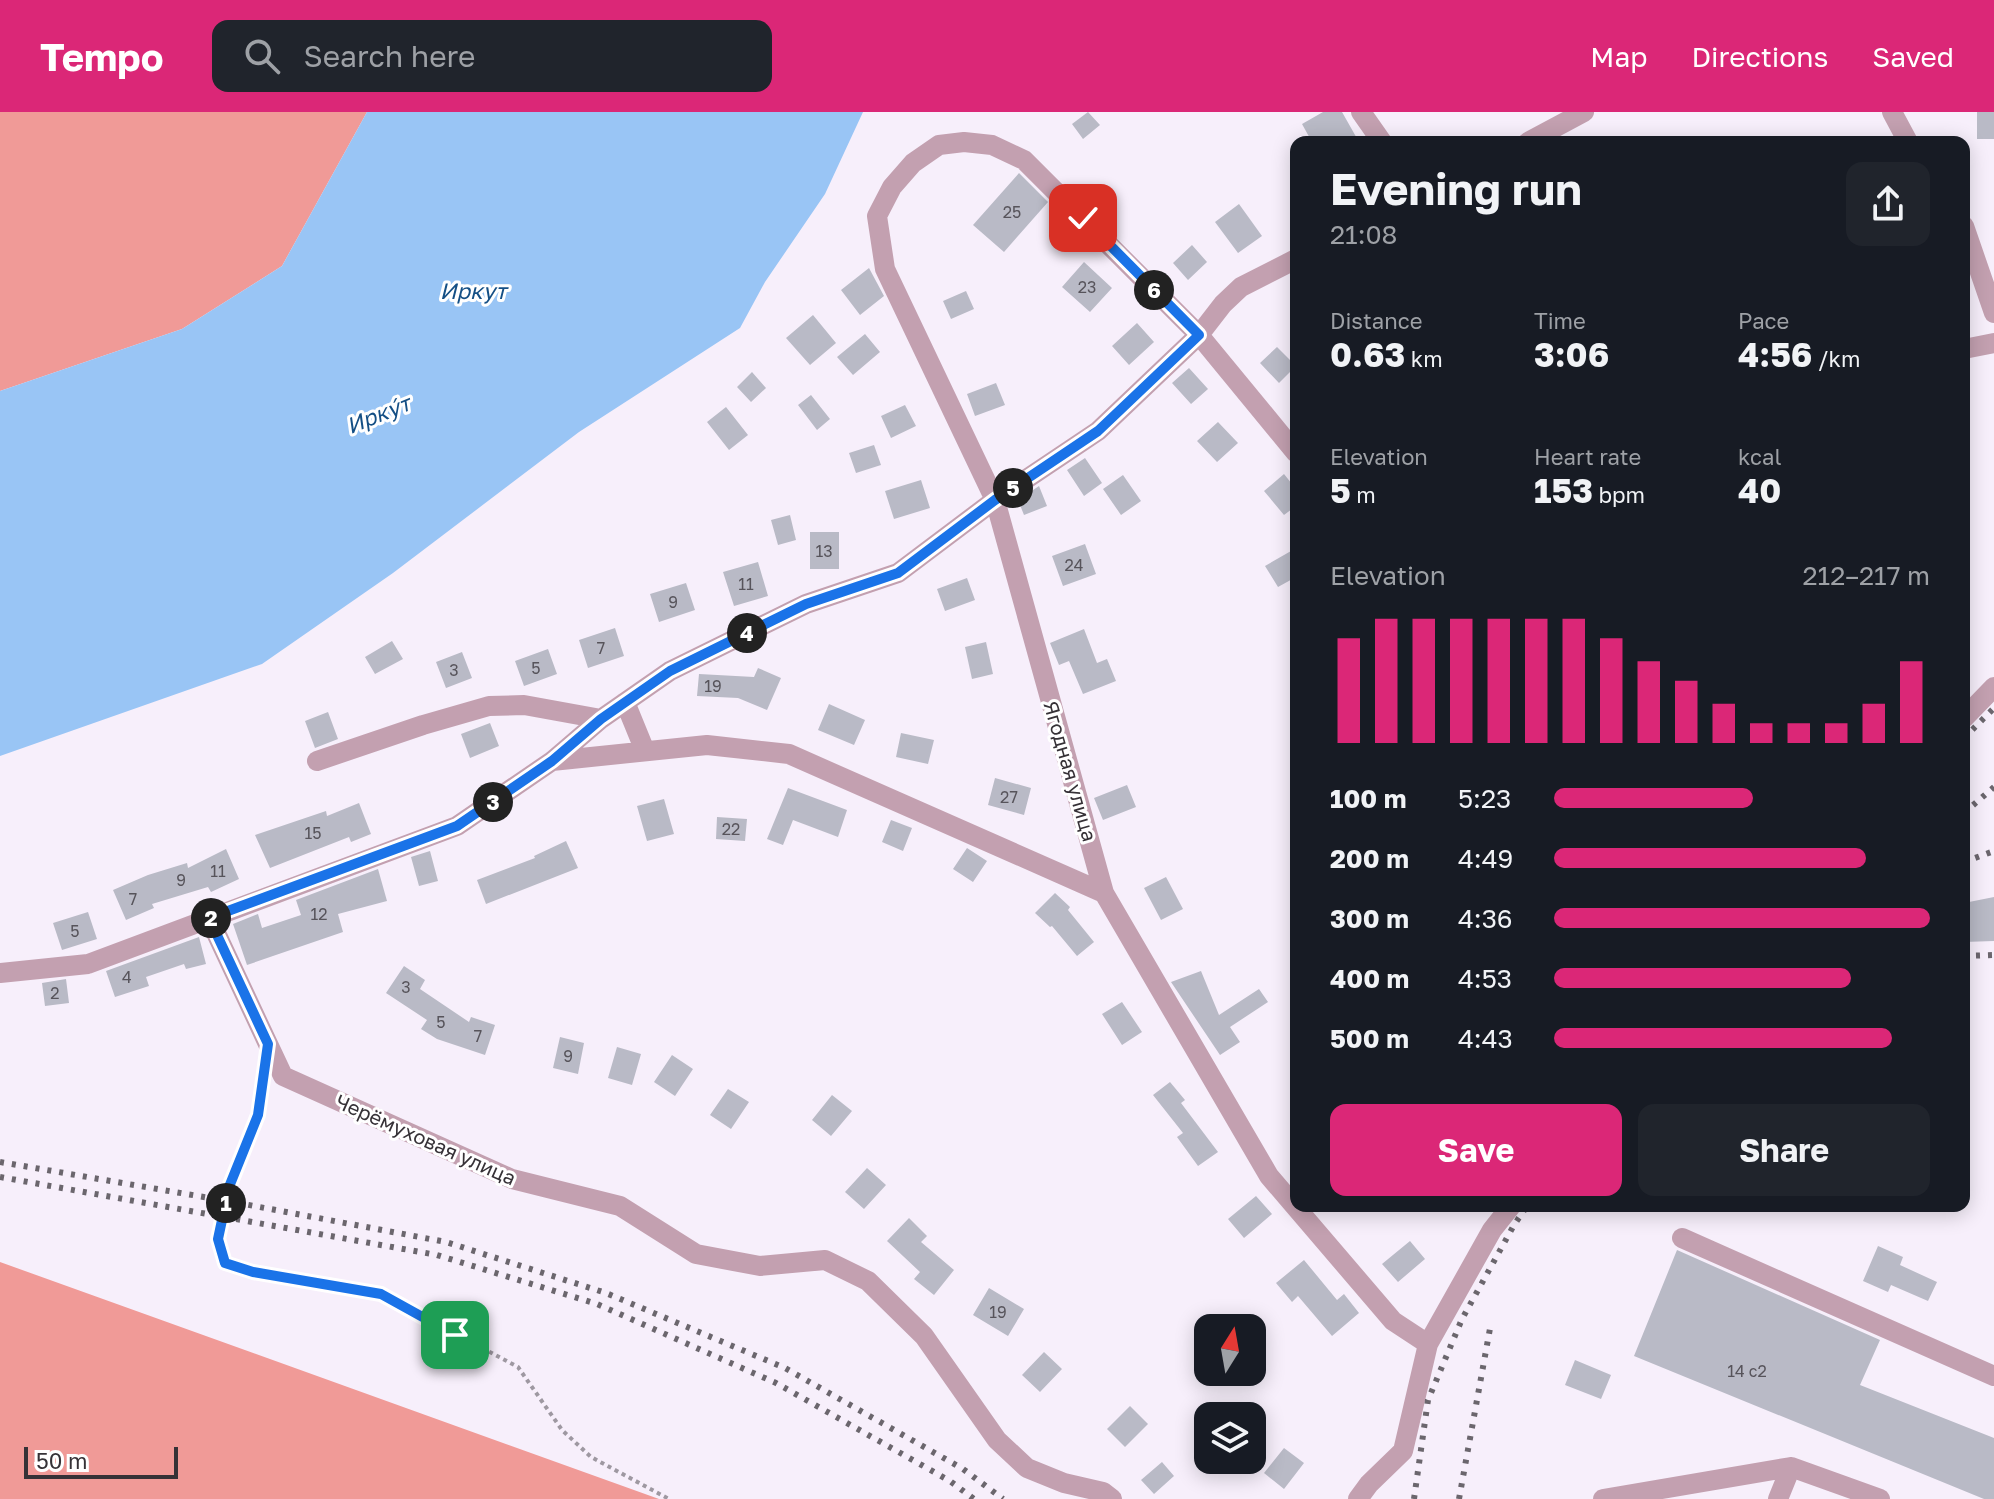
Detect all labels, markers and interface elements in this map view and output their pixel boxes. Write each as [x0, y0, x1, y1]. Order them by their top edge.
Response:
search box [212, 20, 772, 92]
text: Tempo [40, 34, 164, 79]
icon: search [240, 34, 284, 78]
text: Search here [304, 38, 475, 74]
text: Map [1590, 40, 1647, 73]
text: Directions [1691, 40, 1828, 73]
text: Saved [1872, 40, 1954, 73]
text: Evening run [1330, 162, 1582, 215]
button: share [1846, 162, 1930, 246]
pin [1049, 184, 1117, 252]
icon: check [1061, 196, 1105, 240]
house number: 25 [1003, 202, 1021, 222]
text: 21:08 [1330, 219, 1397, 250]
pin: 6 [1134, 270, 1174, 310]
text: 6 [1147, 276, 1161, 303]
water label: Иркут [440, 277, 510, 304]
house number: 23 [1078, 277, 1096, 297]
text: Distance [1330, 307, 1422, 334]
text: Time [1534, 307, 1586, 334]
text: Pace [1738, 307, 1789, 334]
text: 0.63 [1330, 334, 1405, 374]
text: 3:06 [1534, 334, 1609, 374]
text: 4:56 [1738, 334, 1812, 374]
text: km [1405, 345, 1443, 372]
text: /km [1812, 345, 1860, 372]
water label: Ирку́т [342, 388, 417, 439]
text: Elevation [1330, 443, 1428, 470]
text: Heart rate [1534, 443, 1641, 470]
text: kcal [1738, 443, 1781, 470]
pin: 5 [993, 468, 1033, 508]
text: 5 [1330, 470, 1351, 510]
text: 153 [1534, 470, 1593, 510]
text: 40 [1738, 470, 1781, 510]
text: 5 [1006, 474, 1020, 501]
text: m [1351, 481, 1376, 508]
text: bpm [1593, 481, 1645, 508]
house number: 13 [815, 541, 833, 561]
house number: 24 [1064, 555, 1084, 575]
text: Elevation [1330, 560, 1446, 591]
text: 212–217 m [1802, 560, 1930, 591]
house number: 11 [738, 574, 754, 594]
house number: 9 [668, 592, 678, 612]
pin: 4 [727, 613, 767, 653]
text: 4 [740, 619, 754, 646]
house number: 7 [597, 638, 605, 658]
house number: 5 [531, 658, 541, 678]
house number: 3 [449, 660, 459, 680]
house number: 19 [704, 676, 722, 696]
street label: Ягодная улица [1039, 698, 1103, 844]
pin: 3 [473, 782, 513, 822]
text: 100 m [1330, 783, 1406, 814]
text: 5:23 [1458, 783, 1511, 814]
house number: 27 [1000, 787, 1018, 807]
text: 3 [486, 788, 500, 815]
house number: 22 [722, 819, 740, 839]
house number: 15 [304, 823, 322, 843]
text: 200 m [1330, 843, 1409, 874]
text: 4:49 [1458, 843, 1513, 874]
house number: 11 [210, 861, 226, 881]
house number: 9 [176, 870, 186, 890]
house number: 7 [129, 889, 137, 909]
pin: 2 [191, 898, 231, 938]
text: 300 m [1330, 903, 1409, 934]
text: 4:36 [1458, 903, 1513, 934]
text: 2 [204, 904, 218, 931]
house number: 12 [310, 904, 328, 924]
house number: 5 [70, 921, 80, 941]
text: 400 m [1330, 963, 1409, 994]
text: 4:53 [1458, 963, 1512, 994]
house number: 4 [122, 967, 132, 987]
house number: 3 [401, 977, 411, 997]
house number: 2 [50, 983, 60, 1003]
house number: 5 [436, 1012, 446, 1032]
text: 500 m [1330, 1023, 1409, 1054]
text: 4:43 [1458, 1023, 1513, 1054]
house number: 7 [474, 1026, 482, 1046]
house number: 9 [563, 1046, 573, 1066]
street label: Черёмуховая улица [332, 1088, 520, 1190]
button: Save [1330, 1104, 1622, 1196]
button: Share [1638, 1104, 1930, 1196]
pin: 1 [206, 1183, 246, 1223]
text: 1 [220, 1189, 232, 1216]
pin [421, 1301, 489, 1369]
house number: 19 [989, 1302, 1007, 1322]
icon: arrive [433, 1313, 477, 1357]
north arrow [1194, 1314, 1266, 1386]
map controls [1194, 1314, 1266, 1474]
house number: 14 с2 [1727, 1361, 1767, 1381]
button: layers [1194, 1402, 1266, 1474]
scale bar [24, 1443, 178, 1479]
text: 50 m [36, 1447, 87, 1474]

